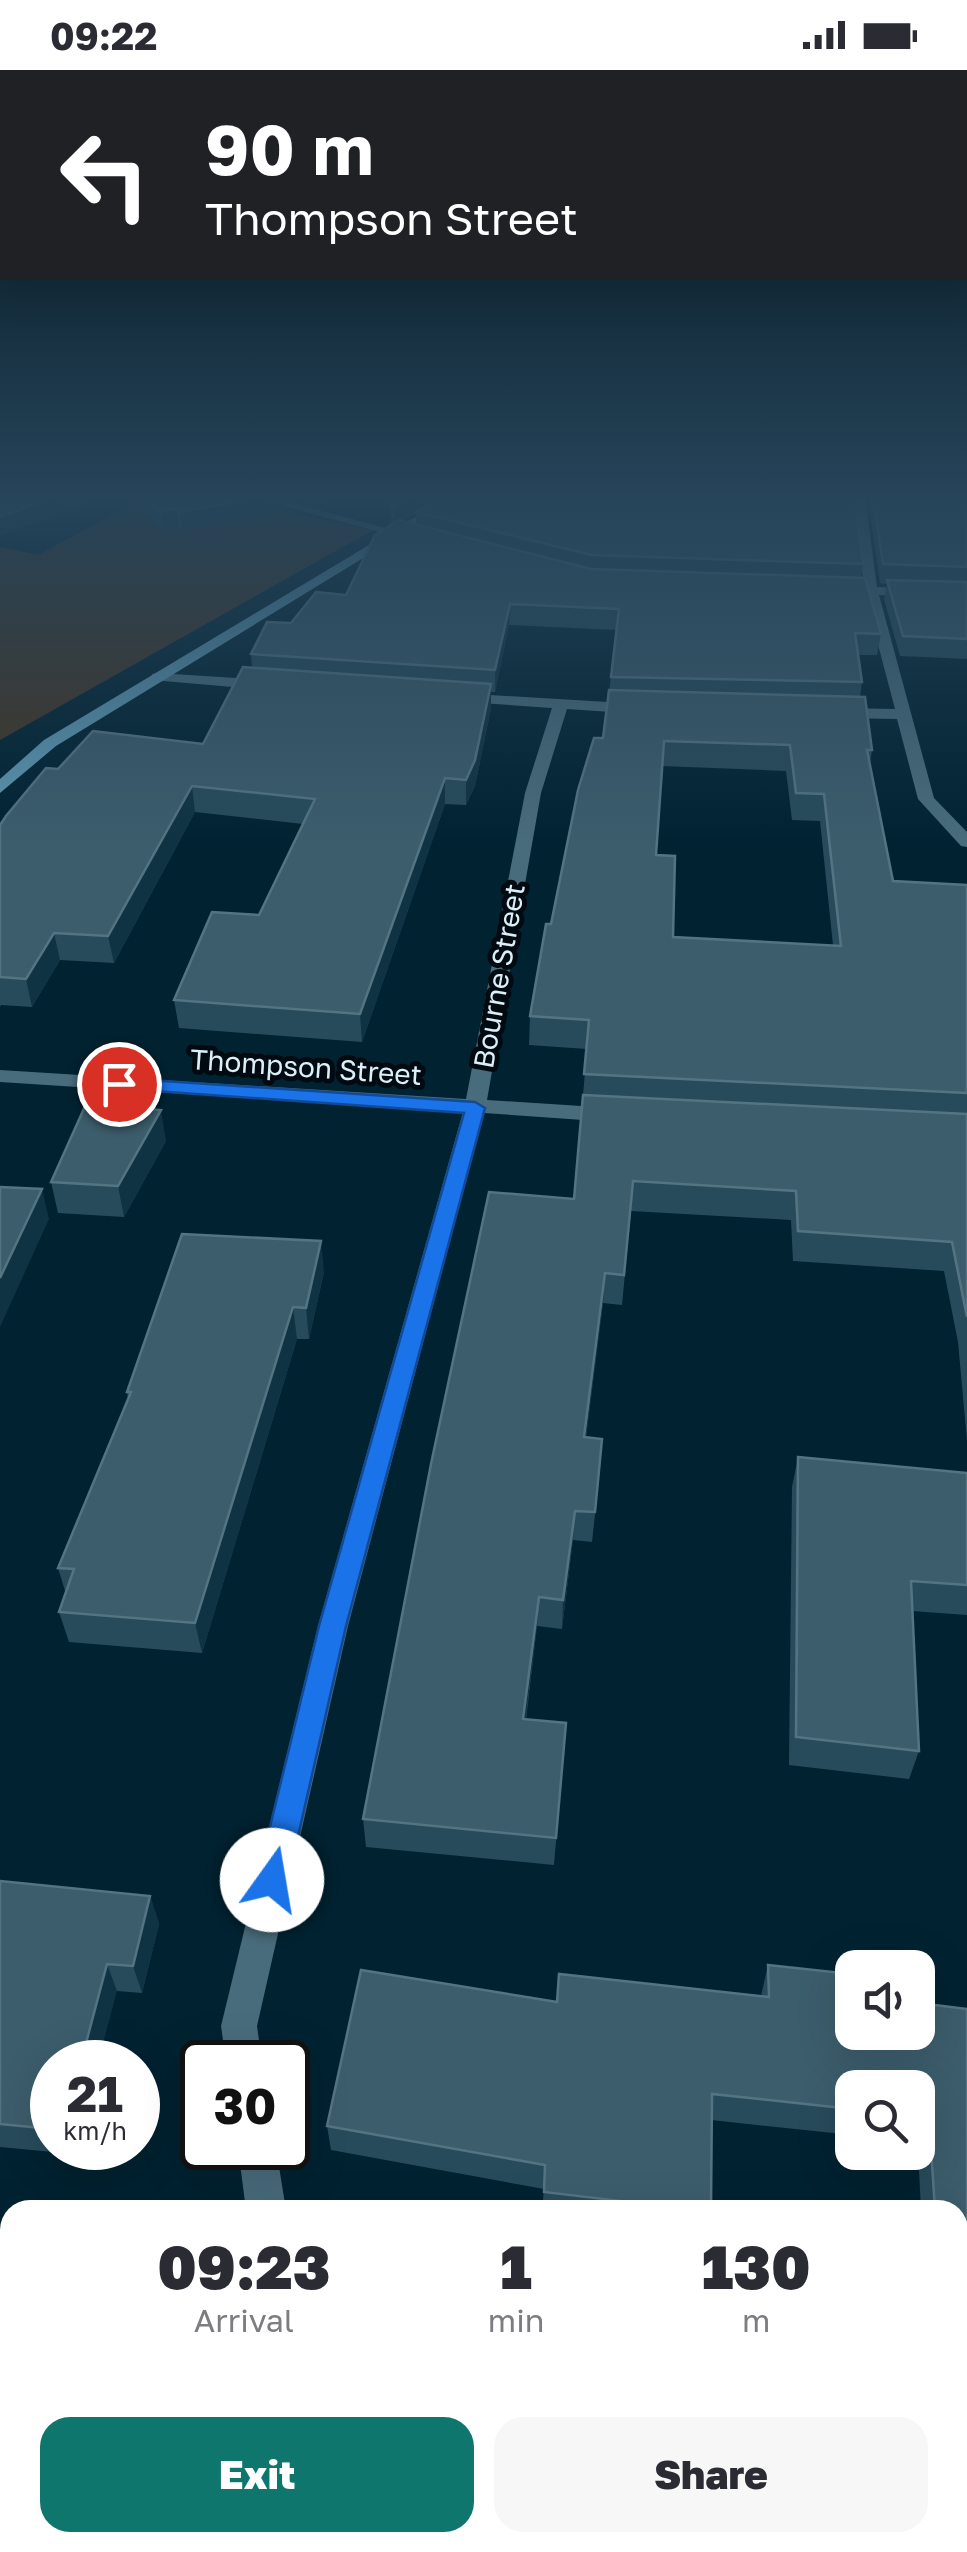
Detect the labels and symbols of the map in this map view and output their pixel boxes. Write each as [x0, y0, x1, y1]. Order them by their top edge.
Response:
street label: Bourne Street [466, 881, 531, 1071]
pin [77, 1042, 162, 1127]
street label: Thompson Street [189, 1042, 423, 1091]
position arrow [220, 1828, 324, 1932]
speed limit sign: 30 [180, 2040, 310, 2170]

